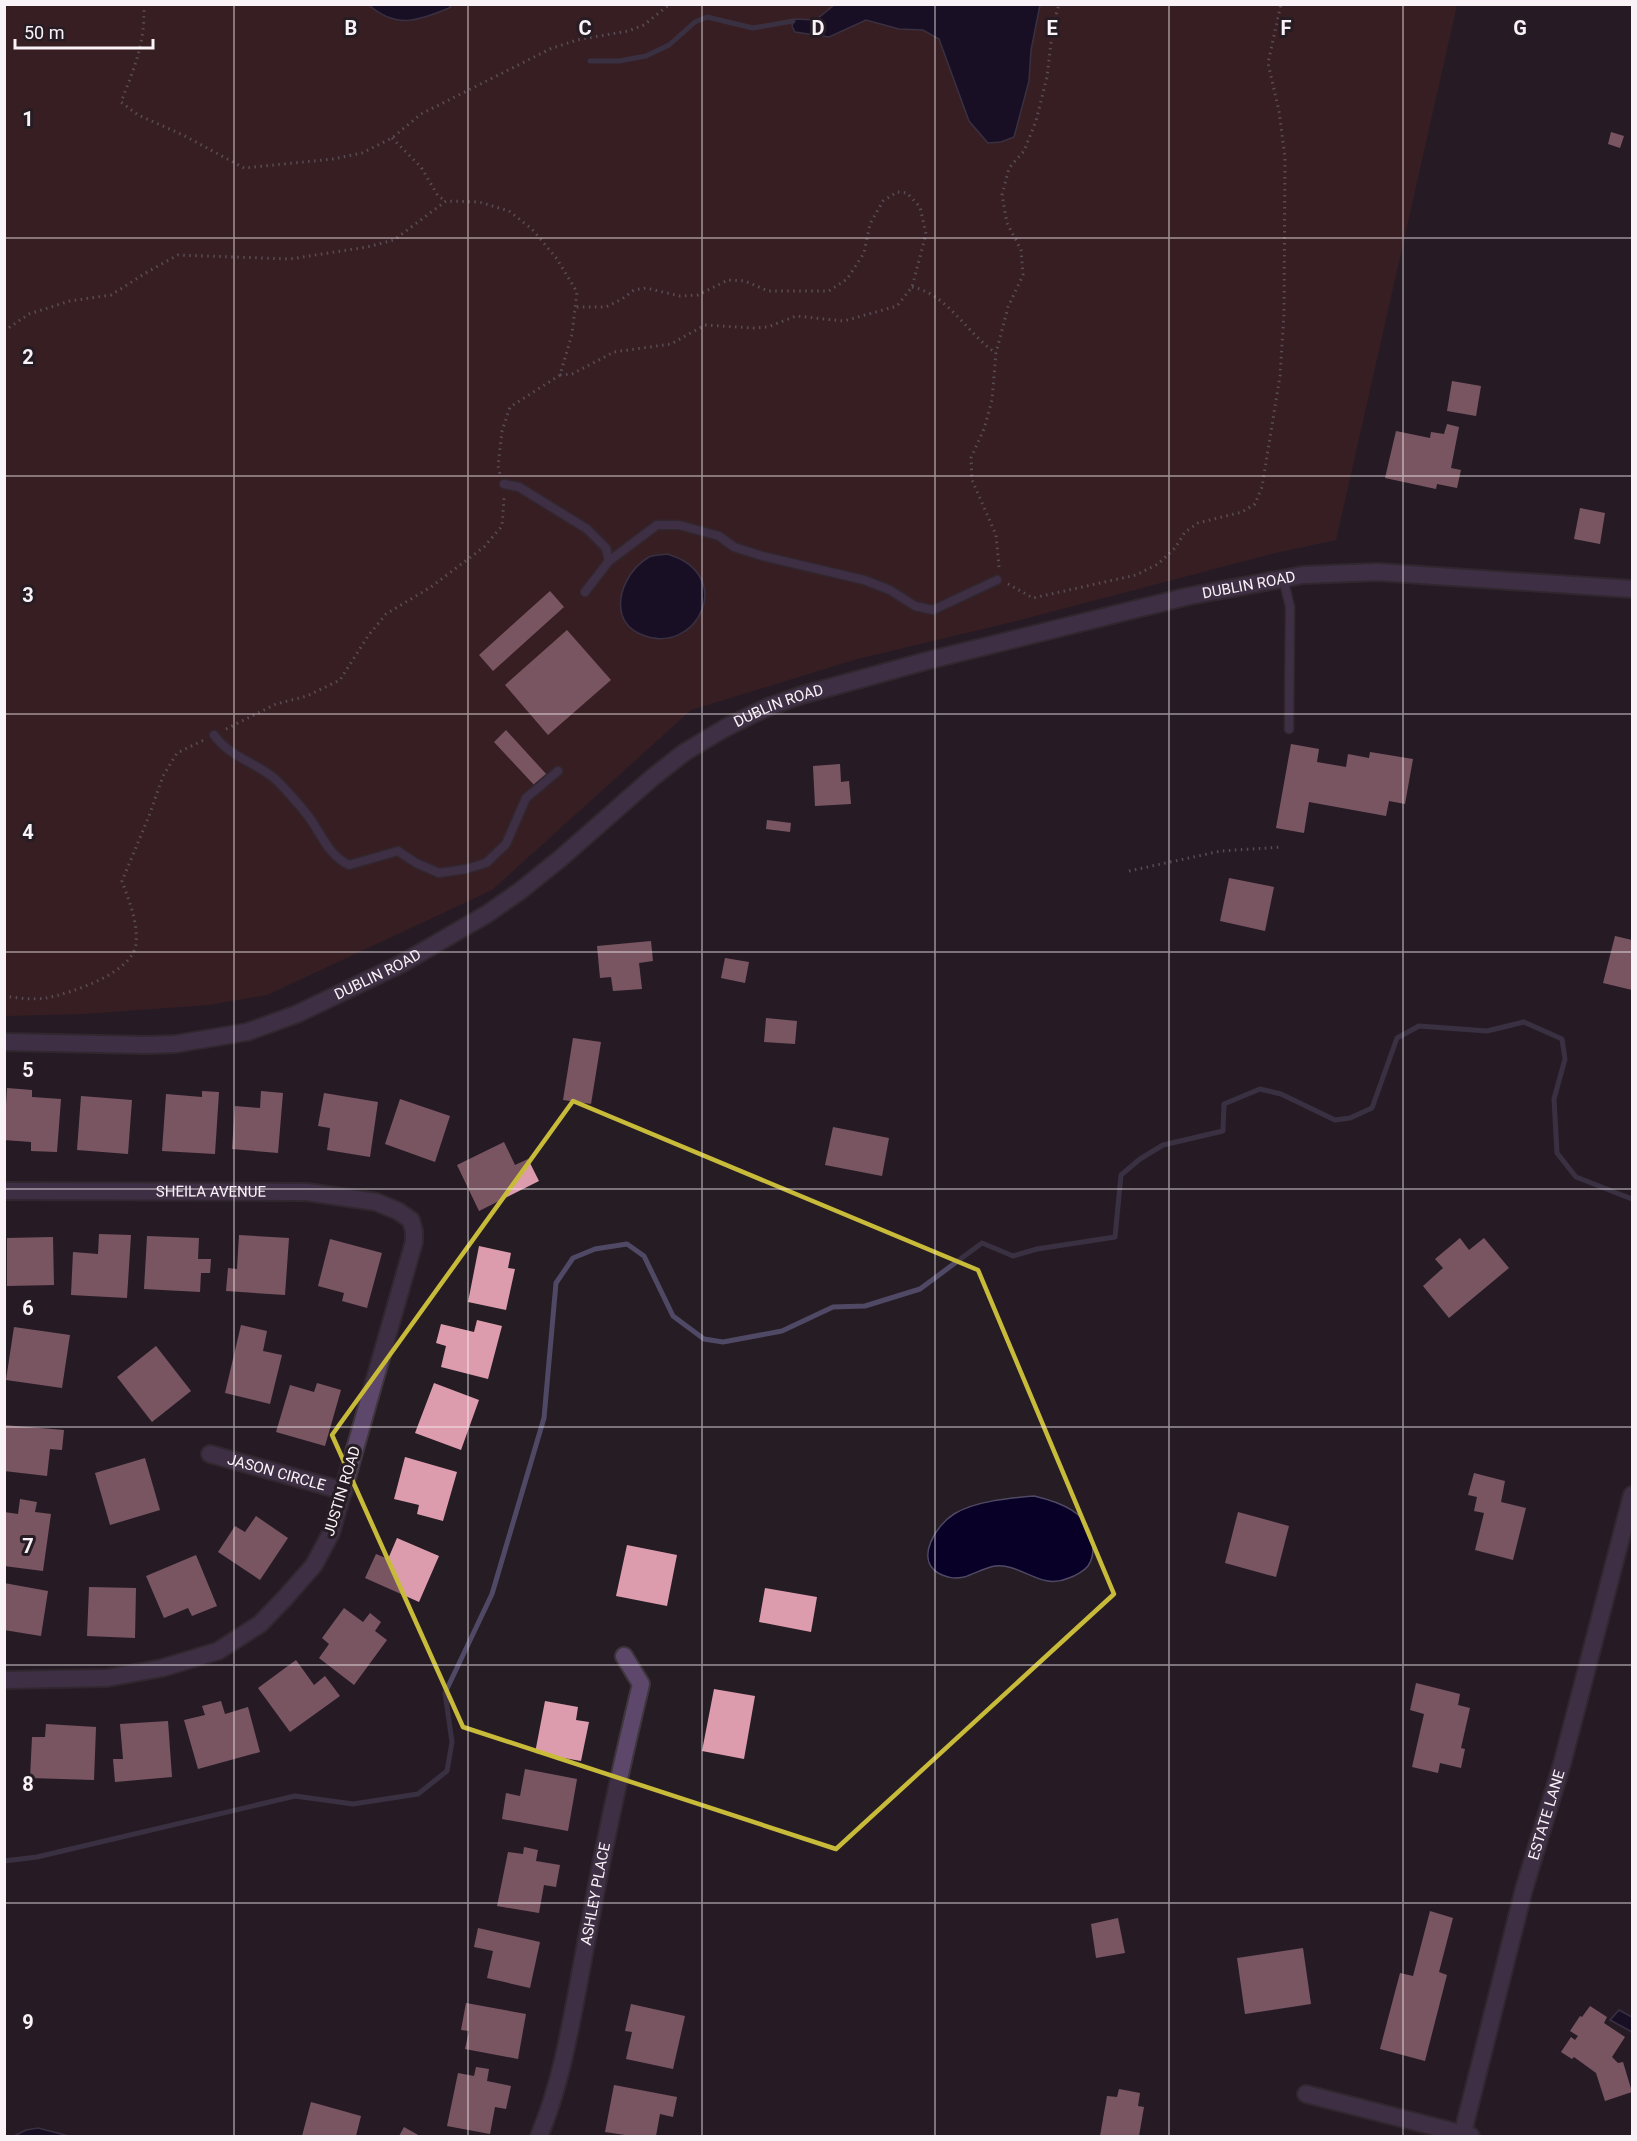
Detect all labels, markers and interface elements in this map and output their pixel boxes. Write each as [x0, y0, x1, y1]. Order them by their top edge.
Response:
scale bar [15, 12, 153, 50]
text: B [345, 16, 357, 40]
text: C [578, 16, 592, 40]
text: D [812, 16, 825, 40]
text: E [1046, 16, 1058, 40]
text: F [1281, 16, 1292, 40]
text: G [1513, 16, 1527, 40]
text: 50 m [24, 22, 64, 43]
text: 1 [22, 107, 34, 131]
text: 2 [22, 345, 34, 369]
street label: DUBLIN ROAD [1201, 568, 1297, 602]
text: 3 [22, 583, 34, 607]
street label: DUBLIN ROAD [731, 681, 825, 731]
text: 4 [22, 820, 34, 844]
street label: DUBLIN ROAD [331, 945, 424, 1004]
text: 5 [22, 1058, 34, 1082]
street label: SHEILA AVENUE [156, 1183, 267, 1201]
text: 6 [22, 1296, 34, 1320]
street label: JUSTIN ROAD [320, 1444, 364, 1538]
street label: JASON CIRCLE [225, 1450, 328, 1495]
text: 7 [22, 1534, 34, 1558]
street label: ESTATE LANE [1524, 1767, 1569, 1862]
text: 8 [22, 1772, 34, 1796]
street label: ASHLEY PLACE [577, 1840, 614, 1947]
text: 9 [22, 2010, 34, 2034]

